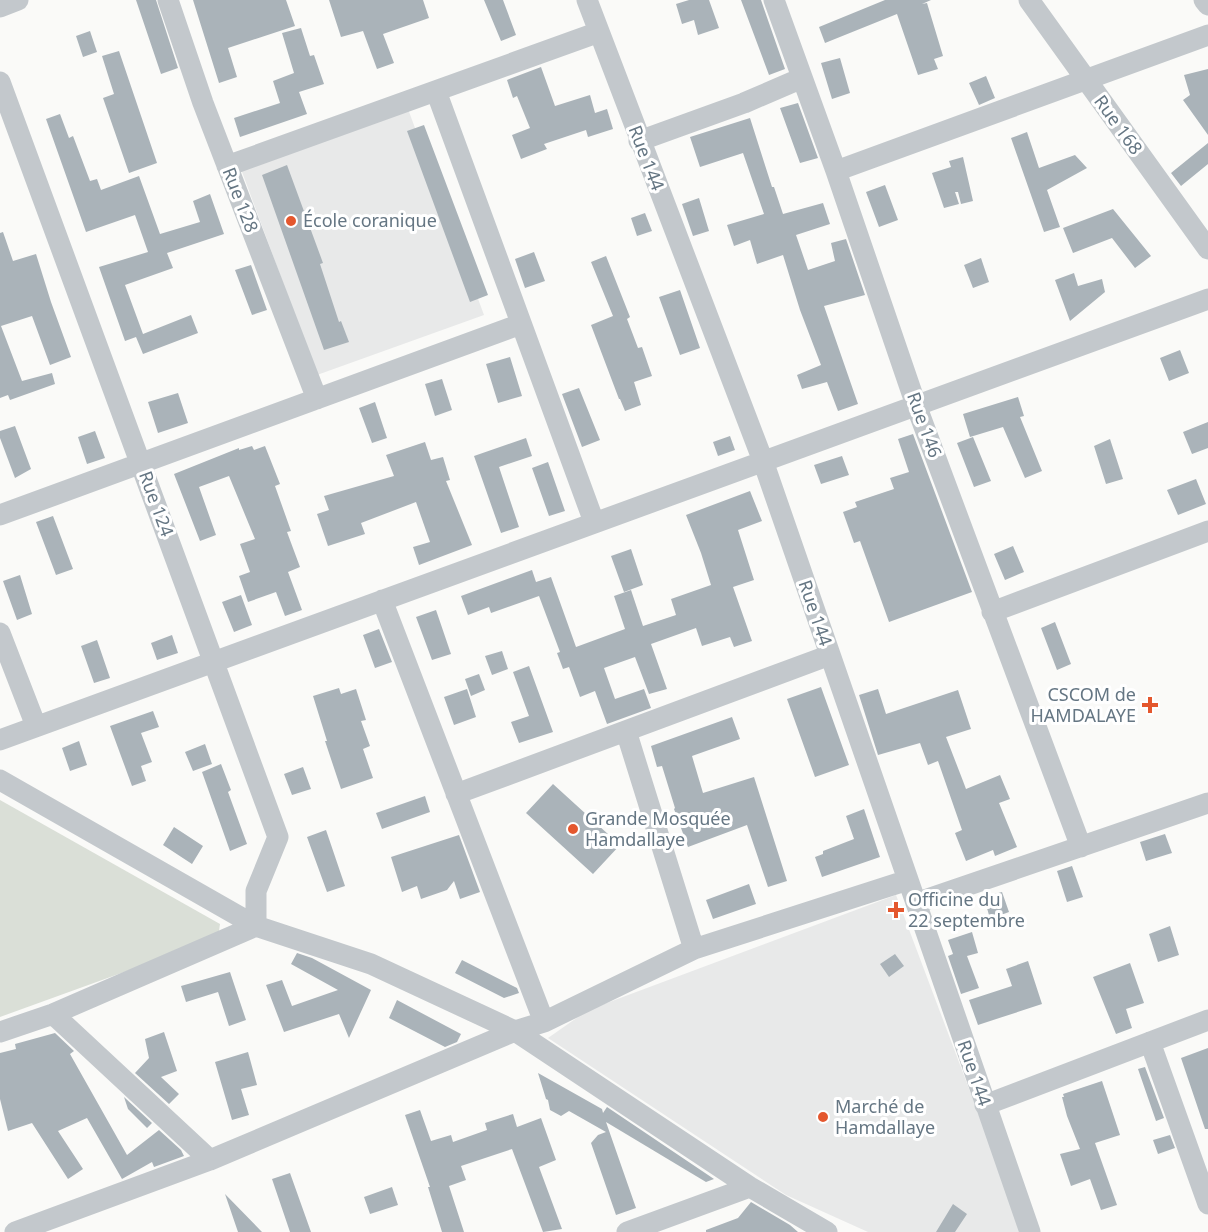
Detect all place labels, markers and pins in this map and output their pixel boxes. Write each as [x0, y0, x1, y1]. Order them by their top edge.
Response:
place label: École coranique [303, 208, 437, 232]
marker: École coranique [284, 214, 298, 228]
place label: CSCOM de HAMDALAYE [1031, 682, 1136, 727]
marker: CSCOM de HAMDALAYE [1141, 696, 1159, 714]
place label: Grande Mosquée Hamdallaye [585, 806, 731, 851]
marker: Grande Mosquée Hamdallaye [566, 822, 580, 836]
place label: Officine du 22 septembre [908, 887, 1025, 932]
marker: Officine du 22 septembre [889, 903, 903, 917]
place label: Marché de Hamdallaye [835, 1094, 935, 1139]
marker: Marché de Hamdallaye [816, 1110, 830, 1124]

